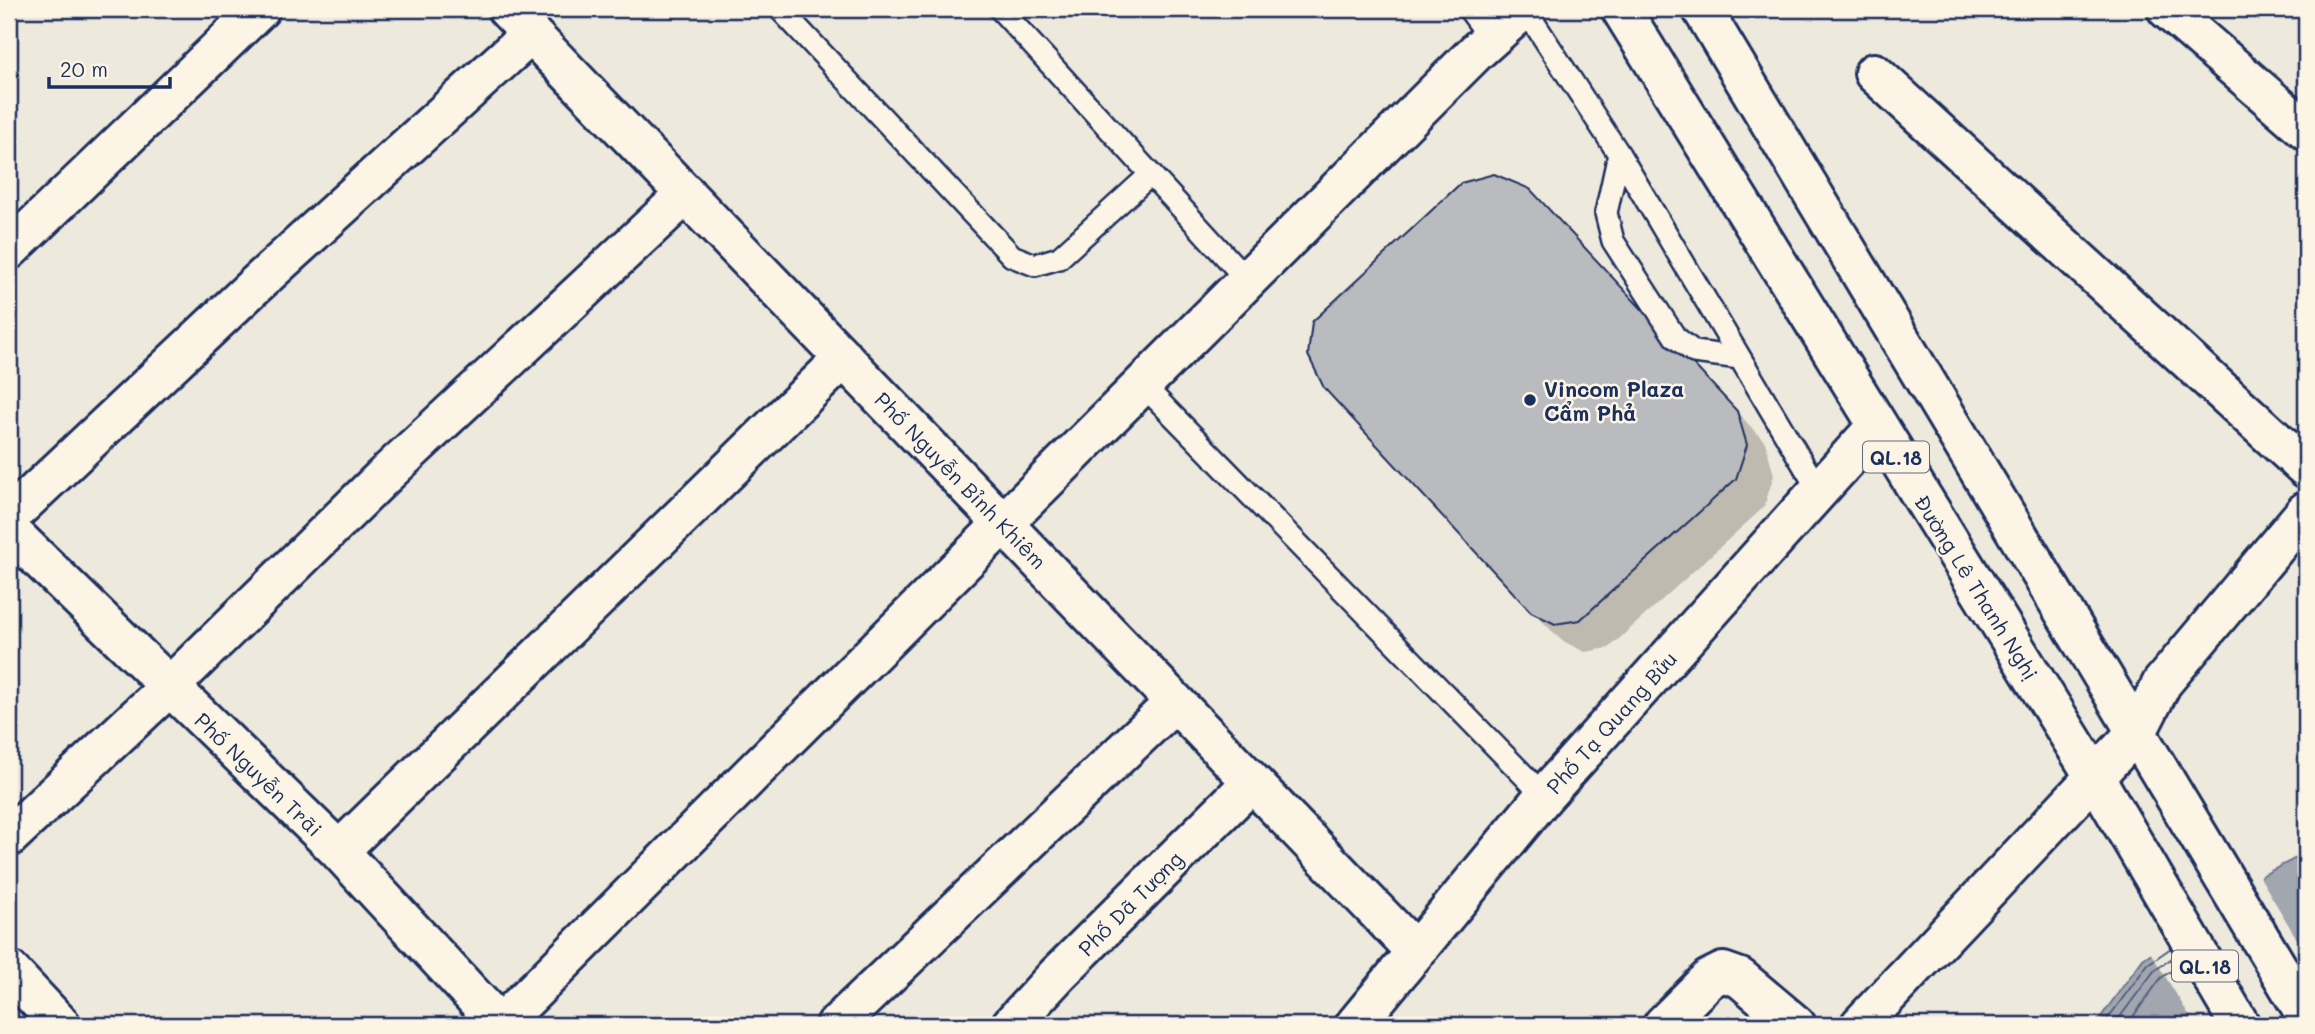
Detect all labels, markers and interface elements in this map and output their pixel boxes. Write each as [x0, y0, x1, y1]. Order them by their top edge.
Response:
scale bar [49, 46, 170, 90]
text: 20 m [60, 55, 108, 82]
place label: Vincom Plaza Cẩm Phả [1544, 375, 1684, 426]
street label: Phố Nguyễn Bỉnh Khiêm [869, 386, 1053, 574]
marker: Vincom Plaza Cẩm Phả [1522, 392, 1538, 408]
road number: QL.18 [1863, 442, 1929, 472]
street label: Đường Lê Thanh Nghị [1909, 489, 2045, 685]
street label: Phố Tạ Quang Bửu [1540, 645, 1682, 799]
street label: Phố Nguyễn Trãi [190, 706, 328, 842]
street label: Phố Dã Tượng [1072, 845, 1188, 961]
road number: QL.18 [2172, 950, 2238, 982]

